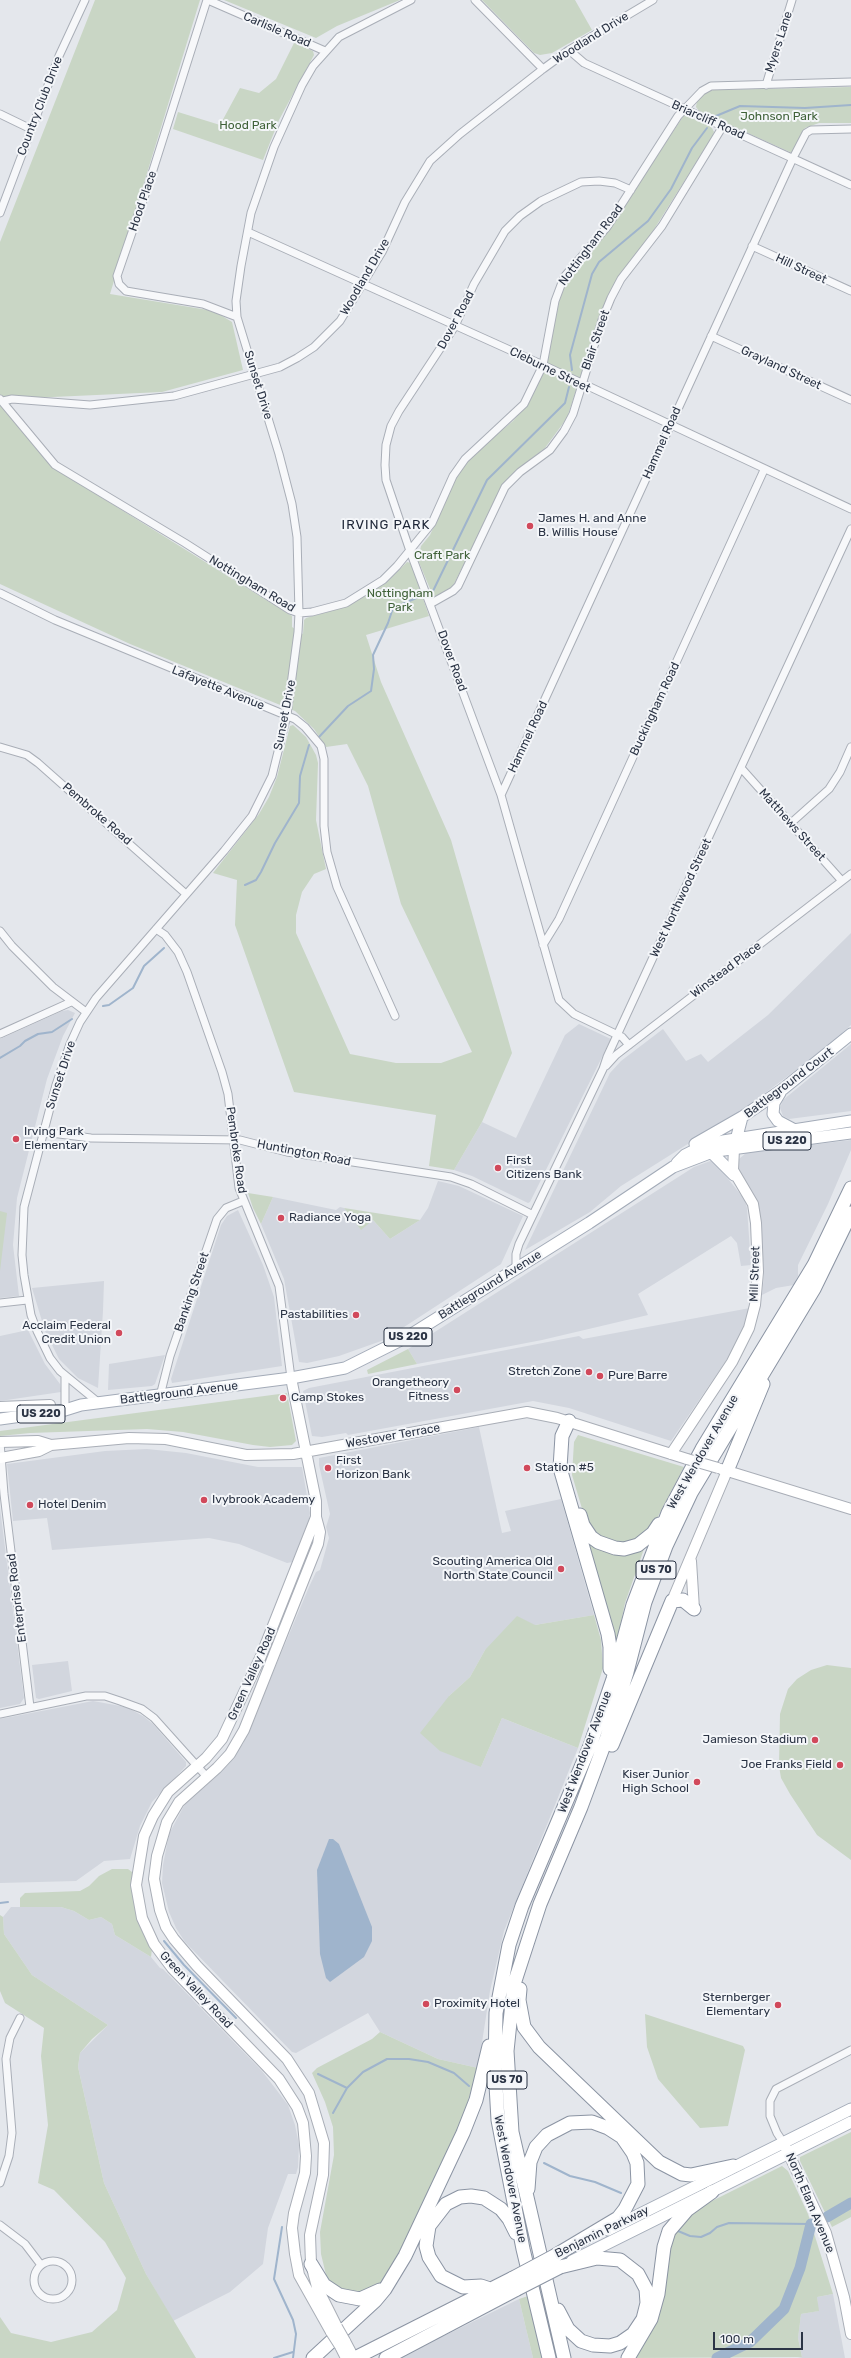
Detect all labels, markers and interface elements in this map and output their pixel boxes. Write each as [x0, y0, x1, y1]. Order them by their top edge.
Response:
street label: Carlisle Road [241, 9, 313, 51]
street label: Woodland Drive [551, 9, 631, 67]
street label: Myers Lane [762, 10, 796, 74]
street label: Country Club Drive [14, 54, 66, 158]
street label: Briarcliff Road [669, 97, 747, 143]
park label: Johnson Park [740, 110, 818, 124]
park label: Hood Park [219, 119, 277, 133]
street label: Hood Place [126, 169, 160, 233]
street label: Nottingham Road [556, 202, 626, 288]
street label: Woodland Drive [337, 236, 393, 318]
street label: Hill Street [773, 251, 829, 287]
street label: Dover Road [435, 288, 477, 352]
street label: Blair Street [579, 308, 613, 372]
street label: Grayland Street [738, 343, 824, 393]
street label: Cleburne Street [507, 344, 593, 396]
street label: Sunset Drive [241, 349, 275, 421]
street label: Hammel Road [640, 405, 684, 481]
place label: James H. and Anne B. Willis House [538, 512, 646, 540]
district label: IRVING PARK [342, 517, 430, 533]
marker: James H. and Anne B. Willis House [525, 521, 535, 531]
park label: Craft Park [414, 549, 470, 563]
street label: Nottingham Road [206, 553, 298, 615]
park label: Nottingham Park [367, 587, 433, 615]
street label: Dover Road [434, 628, 470, 694]
street label: Buckingham Road [627, 660, 683, 758]
street label: Lafayette Avenue [170, 663, 266, 713]
street label: Sunset Drive [271, 679, 299, 751]
street label: Hammel Road [505, 699, 551, 775]
street label: Pembroke Road [59, 780, 135, 848]
street label: Matthews Street [756, 786, 828, 864]
street label: West Northwood Street [647, 836, 715, 960]
street label: Winstead Place [688, 939, 764, 1001]
street label: Sunset Drive [43, 1039, 79, 1111]
street label: Battleground Court [742, 1045, 836, 1121]
street label: Pembroke Road [223, 1106, 249, 1194]
place label: Irving Park Elementary [24, 1125, 88, 1153]
road number: US 220 [763, 1132, 811, 1150]
marker: Irving Park Elementary [11, 1134, 21, 1144]
street label: Huntington Road [256, 1137, 352, 1169]
place label: First Citizens Bank [506, 1154, 582, 1182]
marker: First Citizens Bank [493, 1163, 503, 1173]
place label: Radiance Yoga [289, 1211, 371, 1225]
marker: Radiance Yoga [276, 1213, 286, 1223]
street label: Mill Street [747, 1246, 763, 1302]
street label: Battleground Avenue [436, 1247, 544, 1323]
street label: Banking Street [172, 1250, 212, 1334]
place label: Pastabilities [280, 1308, 348, 1322]
marker: Pastabilities [351, 1310, 361, 1320]
place label: Acclaim Federal Credit Union [22, 1319, 111, 1347]
marker: Acclaim Federal Credit Union [114, 1328, 124, 1338]
road number: US 220 [384, 1328, 432, 1346]
place label: Stretch Zone [508, 1365, 581, 1379]
marker: Stretch Zone [584, 1367, 594, 1377]
place label: Pure Barre [608, 1369, 667, 1383]
marker: Pure Barre [595, 1371, 605, 1381]
place label: Orangetheory Fitness [372, 1376, 449, 1404]
street label: Battleground Avenue [119, 1379, 239, 1407]
marker: Orangetheory Fitness [452, 1385, 462, 1395]
place label: Camp Stokes [291, 1391, 364, 1405]
street label: West Wendover Avenue [664, 1392, 742, 1512]
marker: Camp Stokes [278, 1393, 288, 1403]
road number: US 220 [17, 1405, 65, 1423]
street label: Westover Terrace [345, 1421, 441, 1451]
place label: First Horizon Bank [336, 1454, 410, 1482]
place label: Station #5 [535, 1461, 594, 1475]
marker: First Horizon Bank [323, 1463, 333, 1473]
marker: Station #5 [522, 1463, 532, 1473]
place label: Ivybrook Academy [212, 1493, 315, 1507]
marker: Ivybrook Academy [199, 1495, 209, 1505]
place label: Hotel Denim [38, 1498, 106, 1512]
marker: Hotel Denim [25, 1500, 35, 1510]
street label: Enterprise Road [4, 1553, 30, 1643]
place label: Scouting America Old North State Council [433, 1555, 553, 1583]
road number: US 70 [636, 1561, 676, 1579]
marker: Scouting America Old North State Council [556, 1564, 566, 1574]
street label: Green Valley Road [225, 1625, 279, 1723]
street label: West Wendover Avenue [555, 1689, 615, 1815]
place label: Jamieson Stadium [703, 1733, 807, 1747]
marker: Jamieson Stadium [810, 1735, 820, 1745]
place label: Joe Franks Field [741, 1758, 832, 1772]
marker: Joe Franks Field [835, 1760, 845, 1770]
place label: Kiser Junior High School [622, 1768, 689, 1796]
marker: Kiser Junior High School [692, 1777, 702, 1787]
street label: Green Valley Road [156, 1948, 236, 2032]
place label: Sternberger Elementary [703, 1991, 770, 2019]
place label: Proximity Hotel [434, 1997, 520, 2011]
marker: Proximity Hotel [421, 1999, 431, 2009]
marker: Sternberger Elementary [773, 2000, 783, 2010]
road number: US 70 [487, 2071, 527, 2089]
street label: West Wendover Avenue [491, 2114, 529, 2244]
street label: North Elam Avenue [782, 2151, 838, 2255]
street label: Benjamin Parkway [553, 2203, 651, 2261]
scale bar [715, 2324, 805, 2350]
text: 100 m [720, 2332, 754, 2346]

